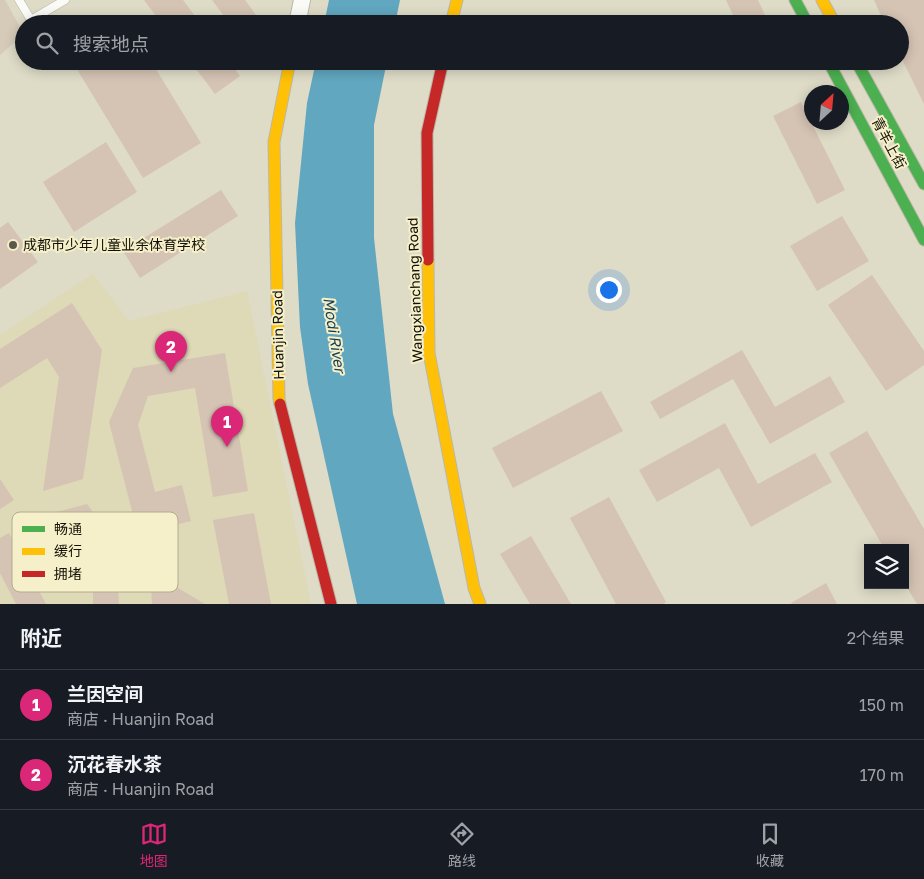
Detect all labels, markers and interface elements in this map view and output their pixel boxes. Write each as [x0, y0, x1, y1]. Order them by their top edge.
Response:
search box [15, 15, 909, 70]
icon: search [33, 29, 61, 57]
text: 搜索地点 [73, 32, 149, 55]
north arrow [804, 85, 849, 130]
street label: 青羊上街 [869, 114, 910, 171]
street label: Wangxianchang Road [403, 217, 426, 363]
place label: 成都市少年儿童业余体育学校 [23, 236, 205, 253]
marker: 成都市少年儿童业余体育学校 [7, 239, 19, 251]
your location [596, 277, 622, 303]
street label: Huanjin Road [268, 290, 287, 380]
water label: Modi River [320, 296, 350, 376]
pin: 2 [155, 331, 187, 372]
pin: 1 [211, 406, 243, 447]
legend [12, 512, 178, 592]
text: 畅通 [54, 520, 82, 537]
text: 缓行 [54, 542, 82, 559]
map controls [864, 544, 909, 589]
button: layers [864, 544, 909, 589]
text: 拥堵 [54, 565, 82, 582]
text: 附近 [20, 625, 62, 651]
text: 2个结果 [847, 628, 904, 648]
text: 兰因空间 [67, 682, 143, 705]
text: 1 [32, 695, 40, 715]
text: 150 m [859, 695, 904, 715]
text: 商店 · Huanjin Road [67, 709, 214, 729]
text: 沉花春水茶 [67, 752, 162, 775]
text: 2 [31, 765, 41, 785]
text: 170 m [860, 765, 904, 785]
text: 商店 · Huanjin Road [67, 779, 214, 799]
tab: 地图 [140, 820, 168, 870]
tab: 路线 [448, 820, 476, 870]
tab: 收藏 [756, 820, 784, 870]

